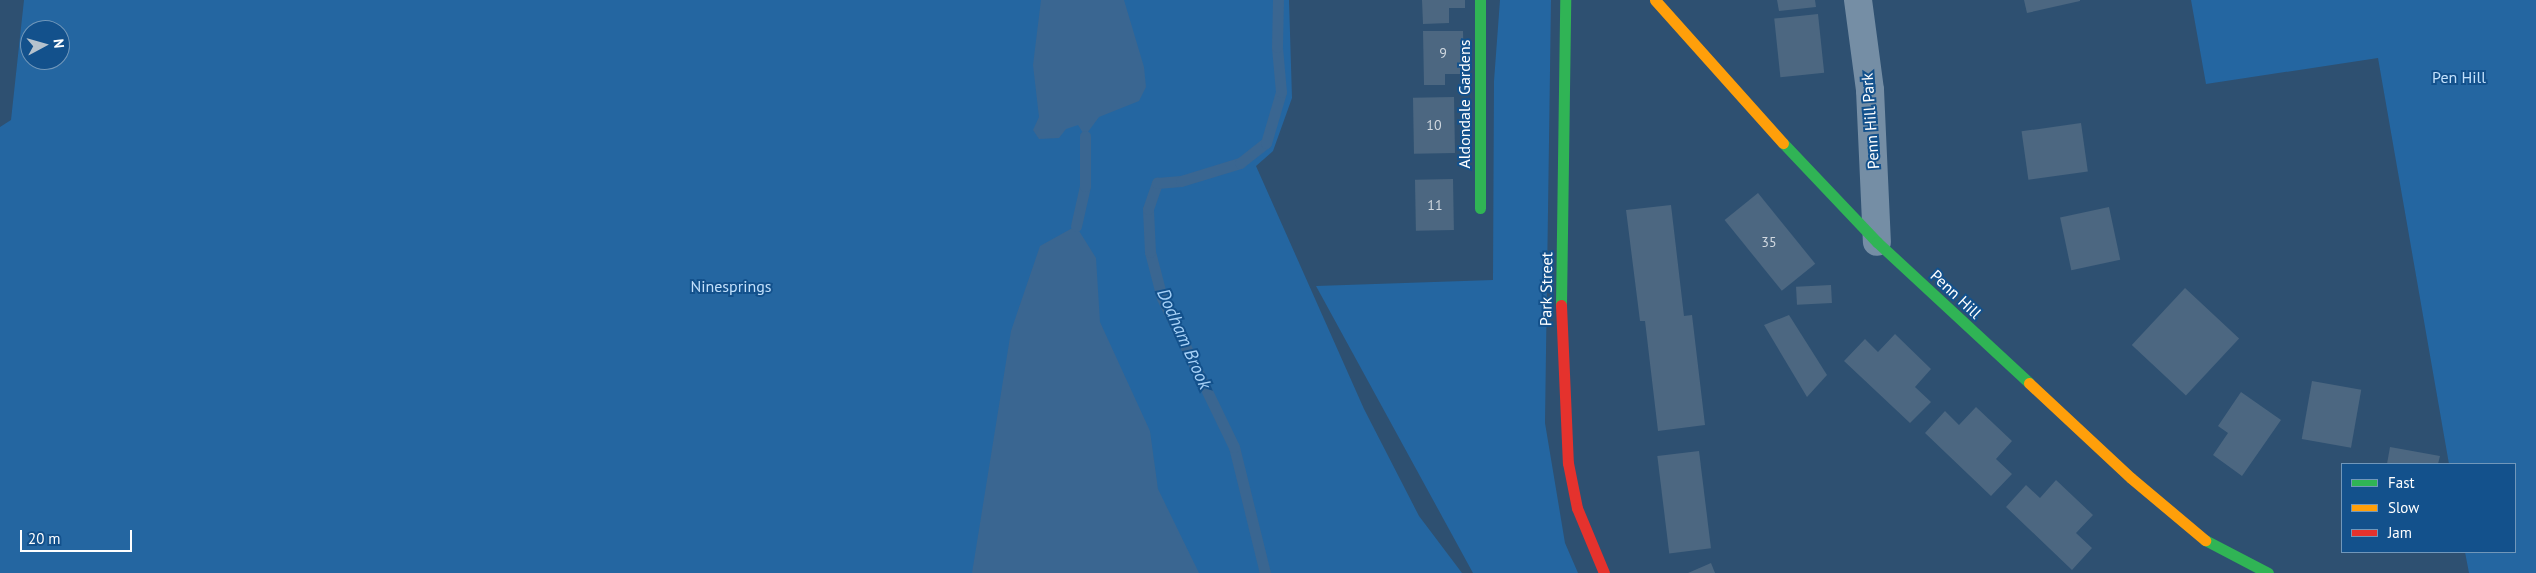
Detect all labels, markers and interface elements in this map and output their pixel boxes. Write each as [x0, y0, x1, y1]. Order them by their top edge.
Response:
north arrow [20, 20, 70, 70]
text: N [49, 38, 68, 49]
street label: Aldondale Gardens [1454, 40, 1474, 168]
house number: 9 [1439, 45, 1447, 61]
park label: Pen Hill [2432, 67, 2486, 87]
street label: Penn Hill Park [1857, 72, 1883, 170]
house number: 10 [1426, 117, 1442, 133]
house number: 11 [1427, 197, 1443, 213]
house number: 35 [1761, 234, 1777, 250]
street label: Park Street [1536, 252, 1556, 326]
street label: Penn Hill [1927, 266, 1985, 322]
park label: Ninesprings [690, 276, 772, 296]
water label: Dodham Brook [1152, 285, 1216, 393]
legend [2341, 463, 2516, 553]
text: Fast [2388, 473, 2415, 492]
text: Slow [2388, 498, 2419, 517]
scale bar [22, 520, 135, 552]
text: Jam [2388, 523, 2412, 542]
text: 20 m [28, 529, 61, 548]

